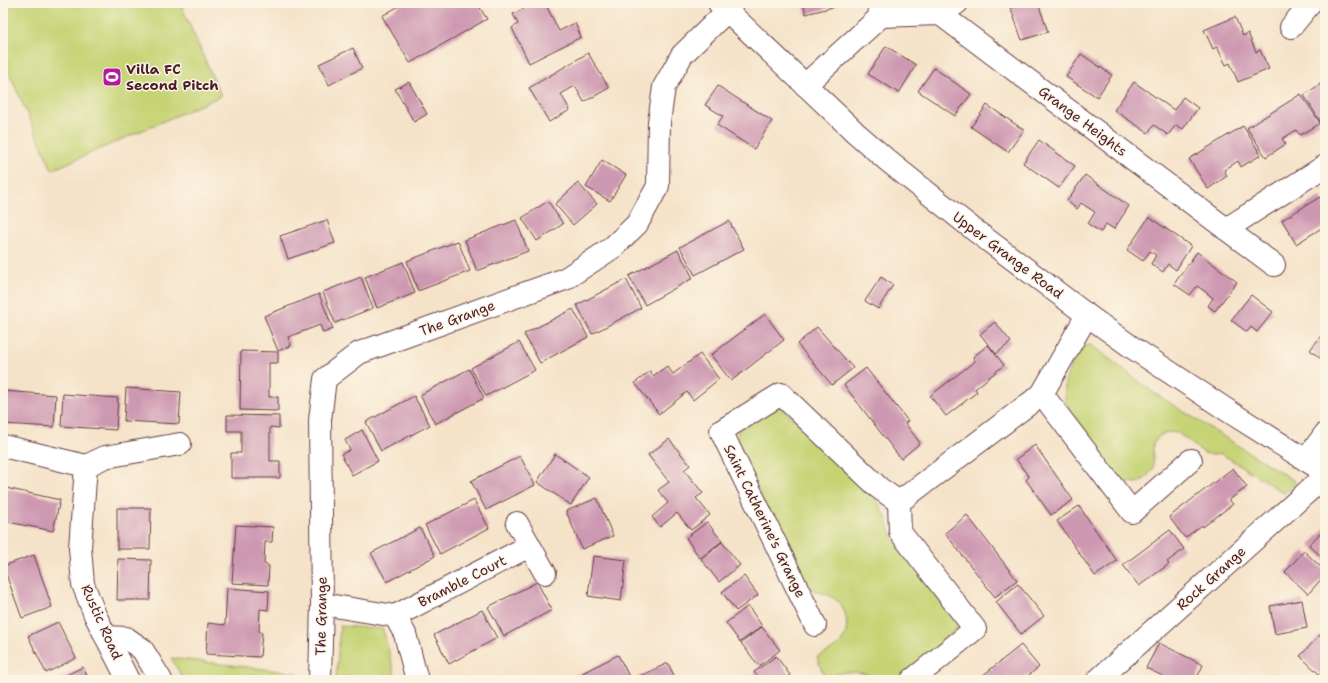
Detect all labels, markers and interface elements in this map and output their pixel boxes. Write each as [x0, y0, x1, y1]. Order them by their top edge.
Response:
place label: Villa FC Second Pitch [126, 60, 219, 94]
sports icon: Villa FC Second Pitch [101, 66, 123, 88]
street label: Grange Heights [1035, 82, 1131, 160]
street label: Upper Grange Road [949, 207, 1067, 303]
street label: The Grange [417, 296, 497, 340]
street label: Saint Catherine's Grange [720, 441, 810, 601]
street label: Rock Grange [1173, 542, 1249, 614]
street label: Bramble Court [415, 551, 509, 611]
street label: The Grange [311, 576, 331, 656]
street label: Rustic Road [77, 582, 127, 663]

